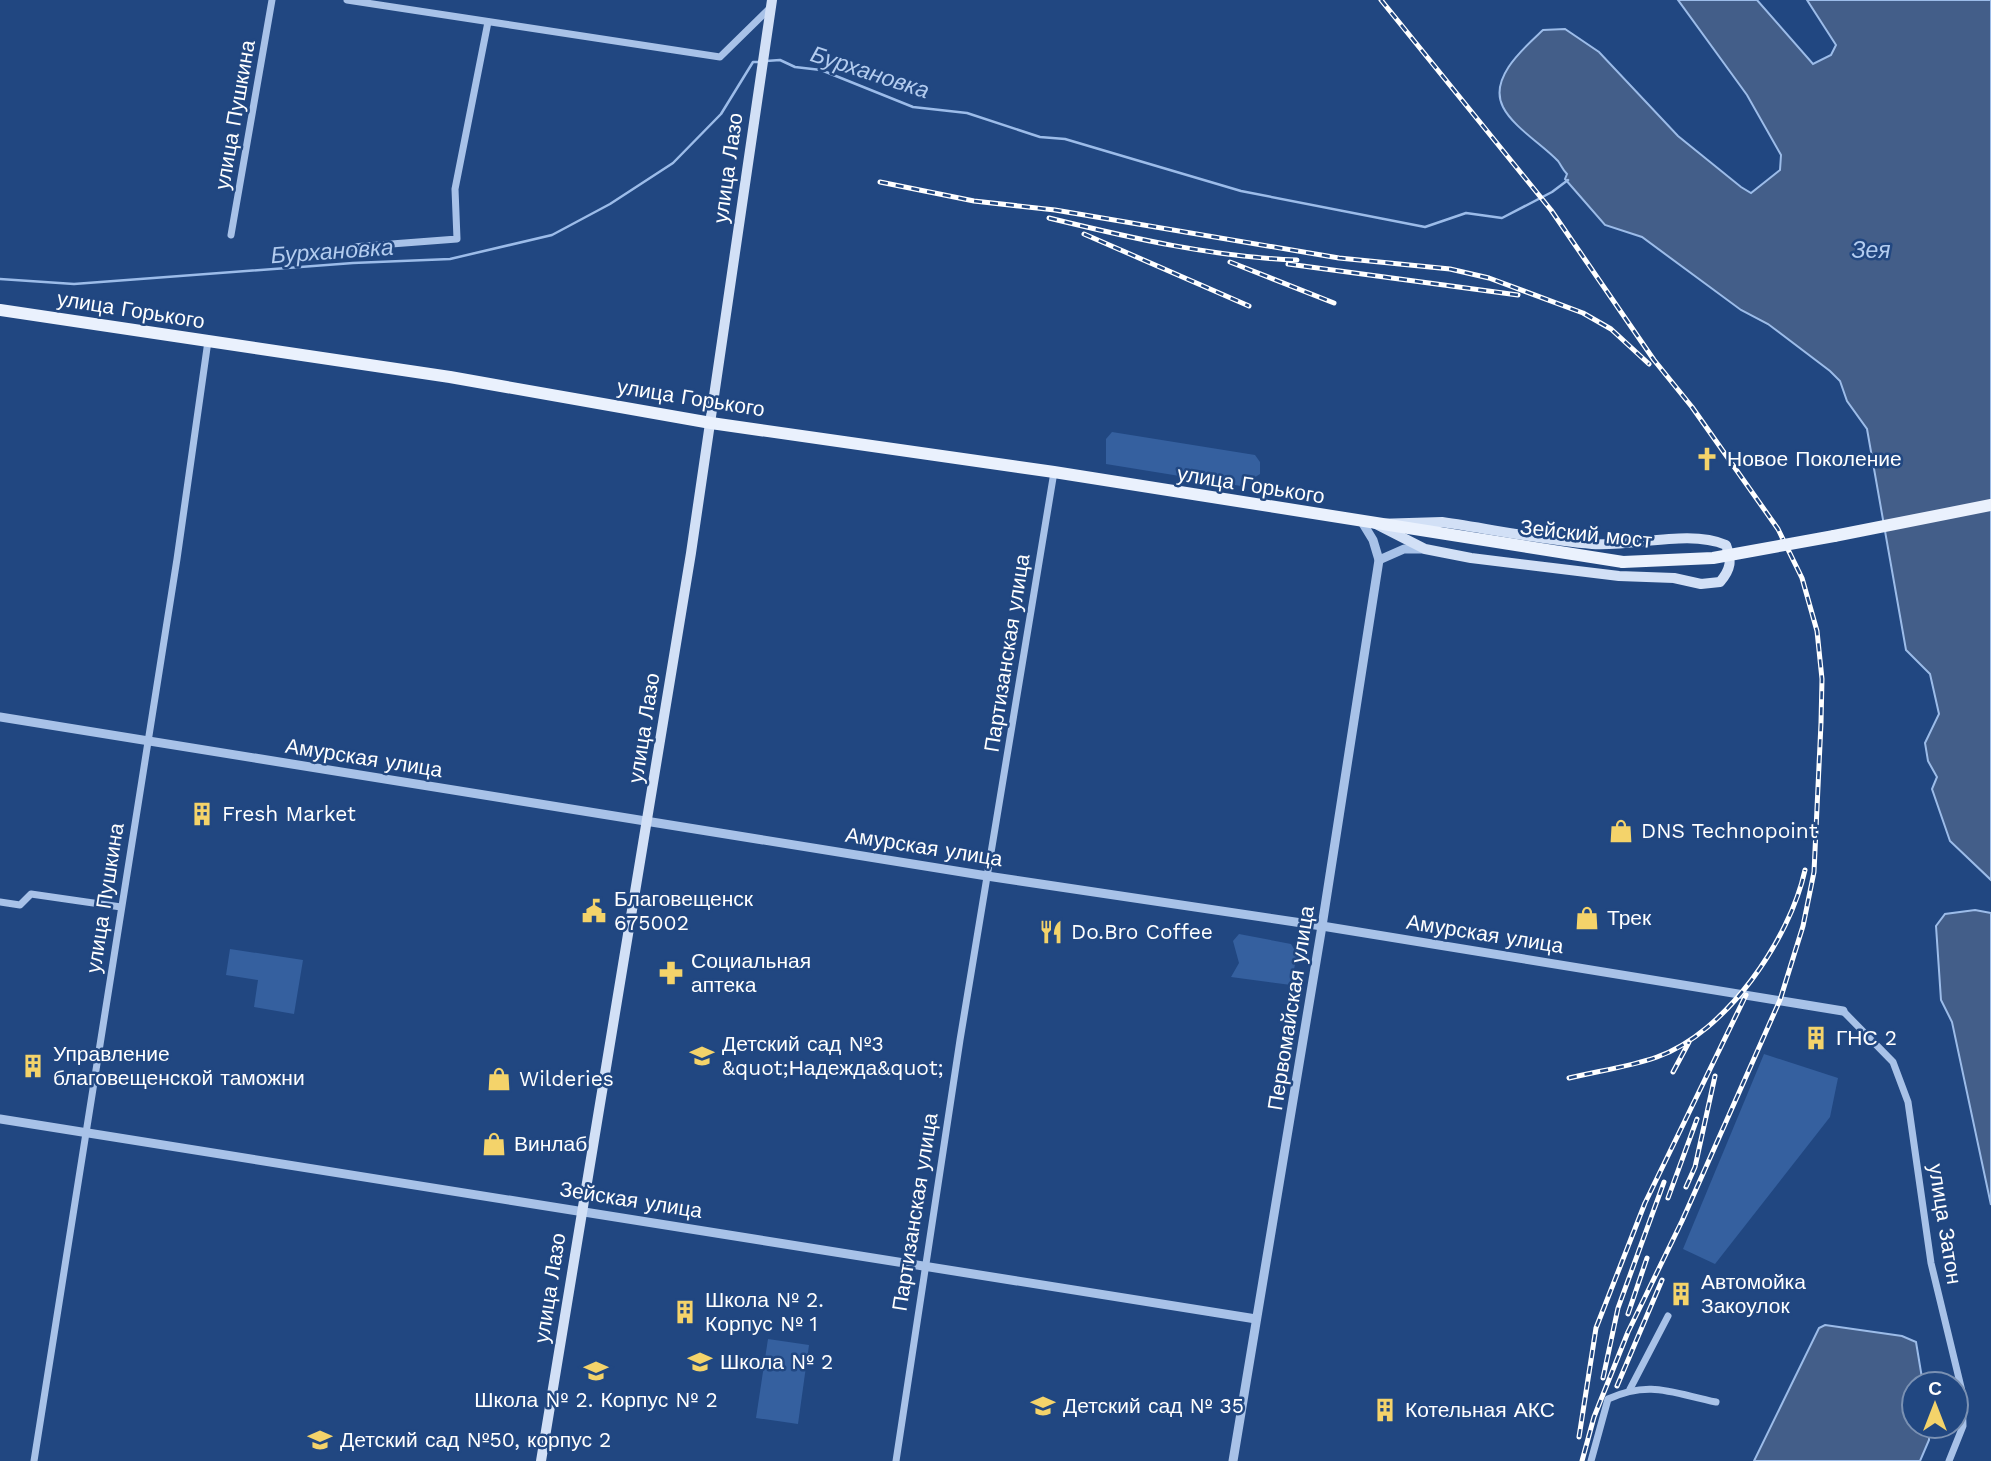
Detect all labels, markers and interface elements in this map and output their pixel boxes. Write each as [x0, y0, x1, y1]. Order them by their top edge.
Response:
street label: улица Пушкина [209, 38, 260, 192]
water label: Бурхановка [807, 41, 933, 104]
street label: улица Лазо [707, 111, 748, 225]
water label: Бурхановка [270, 234, 394, 269]
water label: Зея [1851, 237, 1891, 264]
street label: улица Горького [55, 285, 207, 334]
street label: улица Горького [615, 373, 767, 422]
church icon: Новое Поколение [1693, 445, 1721, 473]
place label: Новое Поколение [1727, 446, 1902, 471]
street label: улица Горького [1175, 460, 1327, 509]
street label: Зейский мост [1519, 514, 1654, 553]
street label: Партизанская улица [978, 552, 1035, 754]
street label: улица Лазо [622, 671, 665, 785]
street label: Амурская улица [284, 733, 445, 782]
building icon: Fresh Market [188, 800, 216, 828]
place label: Fresh Market [222, 801, 356, 826]
shop icon: DNS Technopoint [1607, 817, 1635, 845]
place label: DNS Technopoint [1641, 818, 1818, 843]
street label: улица Пушкина [80, 821, 129, 975]
street label: Амурская улица [844, 822, 1005, 871]
place label: Благовещенск 675002 [614, 886, 754, 935]
public building icon: Благовещенск 675002 [580, 897, 608, 925]
street label: Первомайская улица [1262, 903, 1319, 1112]
shop icon: Трек [1573, 904, 1601, 932]
place label: Трек [1607, 905, 1652, 930]
street label: Амурская улица [1405, 909, 1566, 958]
restaurant icon: Do.Bro Coffee [1037, 918, 1065, 946]
place label: Do.Bro Coffee [1071, 919, 1213, 944]
place label: Социальная аптека [691, 948, 811, 997]
pharmacy icon: Социальная аптека [657, 959, 685, 987]
building icon: ГНС 2 [1802, 1024, 1830, 1052]
place label: ГНС 2 [1836, 1025, 1897, 1050]
place label: Детский сад №3 &quot;Надежда&quot; [722, 1031, 944, 1080]
place label: Управление благовещенской таможни [53, 1041, 305, 1090]
school or university icon: Детский сад №3 &quot;Надежда&quot; [688, 1042, 716, 1070]
building icon: Управление благовещенской таможни [19, 1052, 47, 1080]
shop icon: Wilderies [485, 1065, 513, 1093]
place label: Wilderies [519, 1066, 614, 1091]
street label: Партизанская улица [886, 1111, 943, 1313]
shop icon: Винлаб [480, 1130, 508, 1158]
place label: Винлаб [514, 1131, 587, 1156]
street label: улица Затон [1924, 1162, 1967, 1286]
street label: Зейская улица [558, 1176, 705, 1223]
street label: улица Лазо [528, 1231, 571, 1345]
place label: Автомойка Закоулок [1701, 1269, 1806, 1318]
building icon: Автомойка Закоулок [1667, 1280, 1695, 1308]
place label: Школа № 2. Корпус № 1 [705, 1287, 824, 1336]
building icon: Школа № 2. Корпус № 1 [671, 1298, 699, 1326]
school or university icon: Школа № 2 [686, 1348, 714, 1376]
place label: Школа № 2 [720, 1349, 833, 1374]
school or university icon: Школа № 2. Корпус № 2 [582, 1357, 610, 1385]
north arrow [1900, 1370, 1970, 1440]
text: С [1928, 1377, 1942, 1400]
place label: Школа № 2. Корпус № 2 [474, 1387, 718, 1412]
school or university icon: Детский сад № 35 [1029, 1392, 1057, 1420]
place label: Детский сад № 35 [1063, 1393, 1244, 1418]
building icon: Котельная АКС [1371, 1396, 1399, 1424]
place label: Котельная АКС [1405, 1397, 1555, 1422]
school or university icon: Детский сад №50, корпус 2 [306, 1426, 334, 1454]
place label: Детский сад №50, корпус 2 [340, 1427, 611, 1452]

